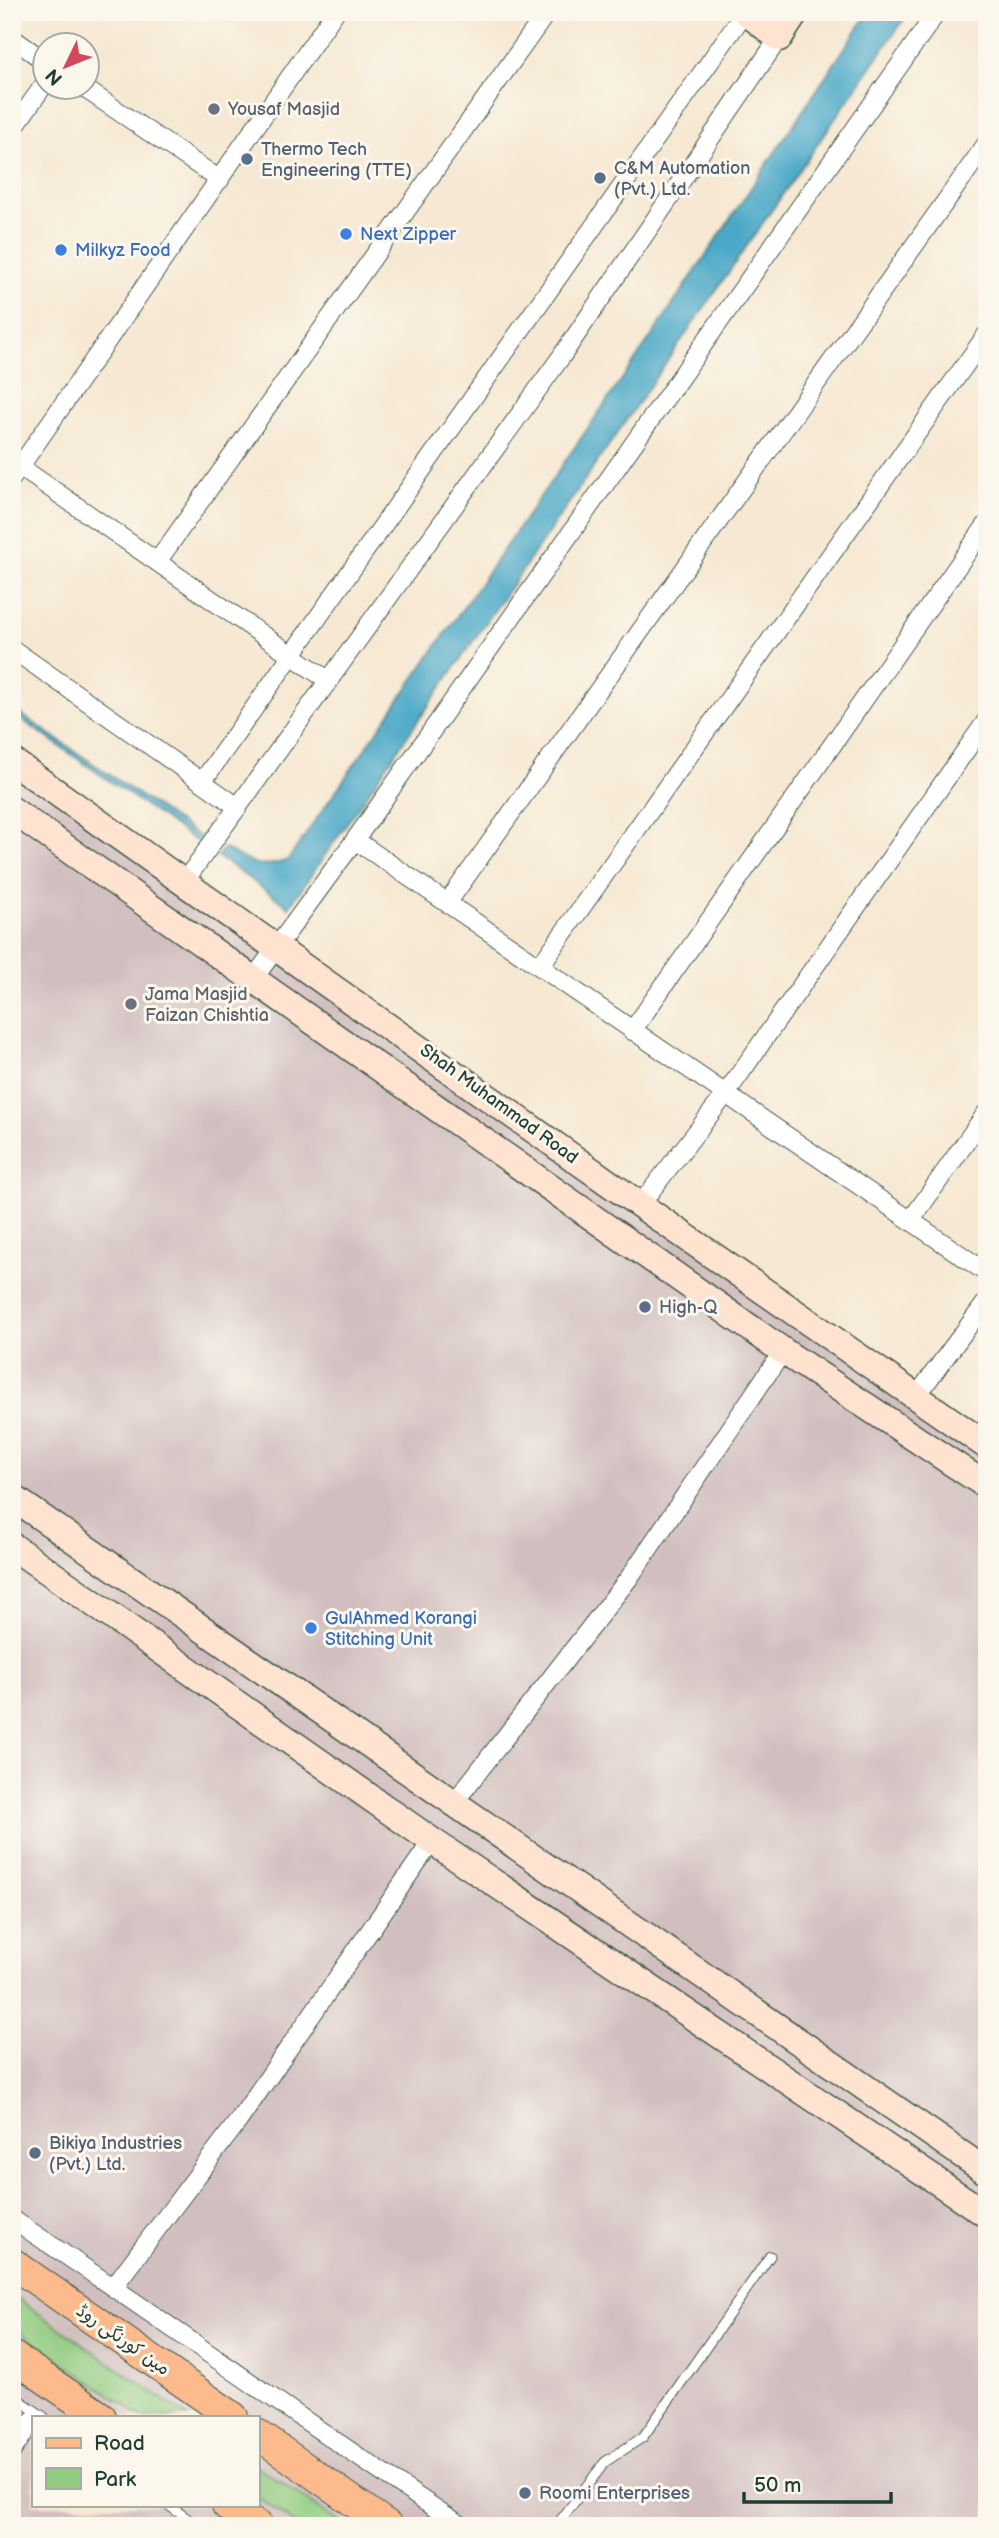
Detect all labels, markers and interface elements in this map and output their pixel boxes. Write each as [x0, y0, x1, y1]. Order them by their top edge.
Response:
north arrow [32, 32, 102, 102]
text: N [41, 64, 68, 90]
place label: Yousaf Masjid [227, 99, 340, 120]
marker: Yousaf Masjid [206, 101, 222, 117]
place label: Thermo Tech Engineering (TTE) [261, 139, 412, 181]
marker: Thermo Tech Engineering (TTE) [239, 151, 255, 167]
place label: C&M Automation (Pvt.) Ltd. [614, 158, 750, 200]
marker: C&M Automation (Pvt.) Ltd. [592, 170, 608, 186]
place label: Next Zipper [360, 224, 457, 245]
marker: Next Zipper [338, 226, 354, 242]
place label: Milkyz Food [75, 240, 171, 261]
marker: Milkyz Food [53, 242, 69, 258]
place label: Jama Masjid Faizan Chishtia [145, 984, 269, 1026]
marker: Jama Masjid Faizan Chishtia [123, 996, 139, 1012]
street label: Shah Muhammad Road [416, 1040, 582, 1168]
place label: High-Q [659, 1297, 717, 1318]
marker: High-Q [637, 1299, 653, 1315]
place label: GulAhmed Korangi Stitching Unit [325, 1608, 477, 1650]
marker: GulAhmed Korangi Stitching Unit [303, 1620, 319, 1636]
place label: Bikiya Industries (Pvt.) Ltd. [49, 2133, 182, 2175]
marker: Bikiya Industries (Pvt.) Ltd. [27, 2145, 43, 2161]
street label: مین کورنگی روڈ [72, 2300, 174, 2380]
legend [32, 2416, 259, 2506]
text: Road [94, 2431, 145, 2456]
scale bar [744, 2461, 890, 2505]
text: Park [94, 2467, 137, 2492]
text: 50 m [754, 2473, 801, 2498]
place label: Roomi Enterprises [539, 2483, 690, 2504]
marker: Roomi Enterprises [517, 2485, 533, 2501]

